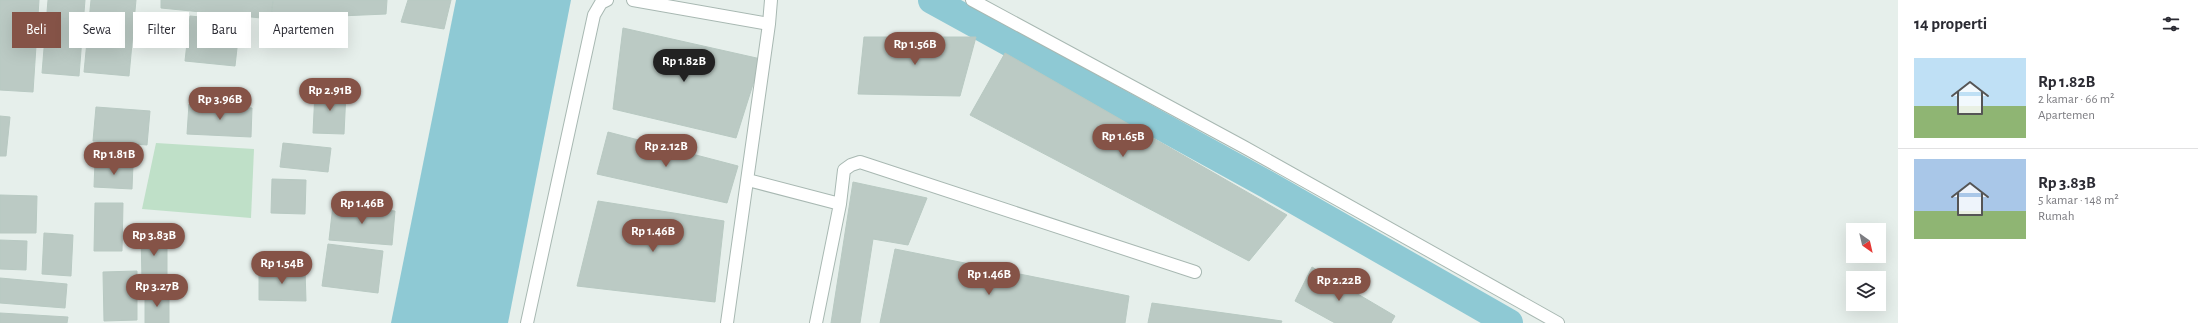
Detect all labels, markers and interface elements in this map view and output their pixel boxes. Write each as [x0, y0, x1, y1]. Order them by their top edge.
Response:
chip: Beli [12, 12, 61, 48]
chip: Sewa [69, 12, 125, 48]
chip: Filter [133, 12, 189, 48]
chip: Baru [197, 12, 251, 48]
chip: Apartemen [259, 12, 348, 48]
icon: filters [2160, 13, 2182, 35]
text: 14 properti [1914, 15, 1987, 32]
pin: Rp 1.56B [874, 32, 956, 66]
text: Rp 1.56B [893, 38, 937, 51]
pin: Rp 1.82B [643, 49, 725, 83]
text: Rp 1.82B [662, 55, 706, 68]
text: Rp 1.82B [2038, 73, 2095, 90]
icon: home [1946, 74, 1994, 122]
pin: Rp 2.91B [289, 78, 371, 112]
text: Rp 2.91B [308, 84, 352, 97]
pin: Rp 3.96B [179, 87, 261, 121]
text: Rp 3.96B [198, 93, 242, 106]
text: 2 kamar · 66 m² [2038, 93, 2115, 106]
text: Apartemen [2038, 109, 2095, 122]
pin: Rp 1.65B [1082, 124, 1164, 158]
text: Rp 1.65B [1101, 130, 1145, 143]
pin: Rp 2.12B [625, 134, 707, 168]
text: Rp 2.12B [644, 140, 688, 153]
pin: Rp 1.81B [73, 142, 155, 176]
text: Rp 1.81B [93, 148, 135, 161]
text: Rp 3.83B [2038, 174, 2096, 191]
icon: home [1946, 175, 1994, 223]
pin: Rp 1.46B [321, 191, 403, 225]
text: 5 kamar · 148 m² [2038, 194, 2119, 207]
text: Rp 1.46B [340, 197, 384, 210]
text: Rumah [2038, 210, 2075, 223]
pin: Rp 1.46B [612, 219, 694, 253]
pin: Rp 3.83B [113, 223, 195, 257]
north arrow [1846, 223, 1886, 263]
map controls [1846, 223, 1886, 311]
text: Rp 1.46B [631, 225, 675, 238]
text: Rp 3.83B [132, 229, 176, 242]
pin: Rp 1.54B [241, 251, 323, 285]
text: Rp 1.54B [260, 257, 304, 270]
pin: Rp 1.46B [948, 262, 1030, 296]
text: Rp 1.46B [967, 268, 1011, 281]
pin: Rp 2.22B [1298, 268, 1380, 302]
button: layers [1846, 271, 1886, 311]
pin: Rp 3.27B [116, 274, 198, 308]
text: Rp 2.22B [1317, 274, 1361, 287]
text: Rp 3.27B [135, 280, 179, 293]

